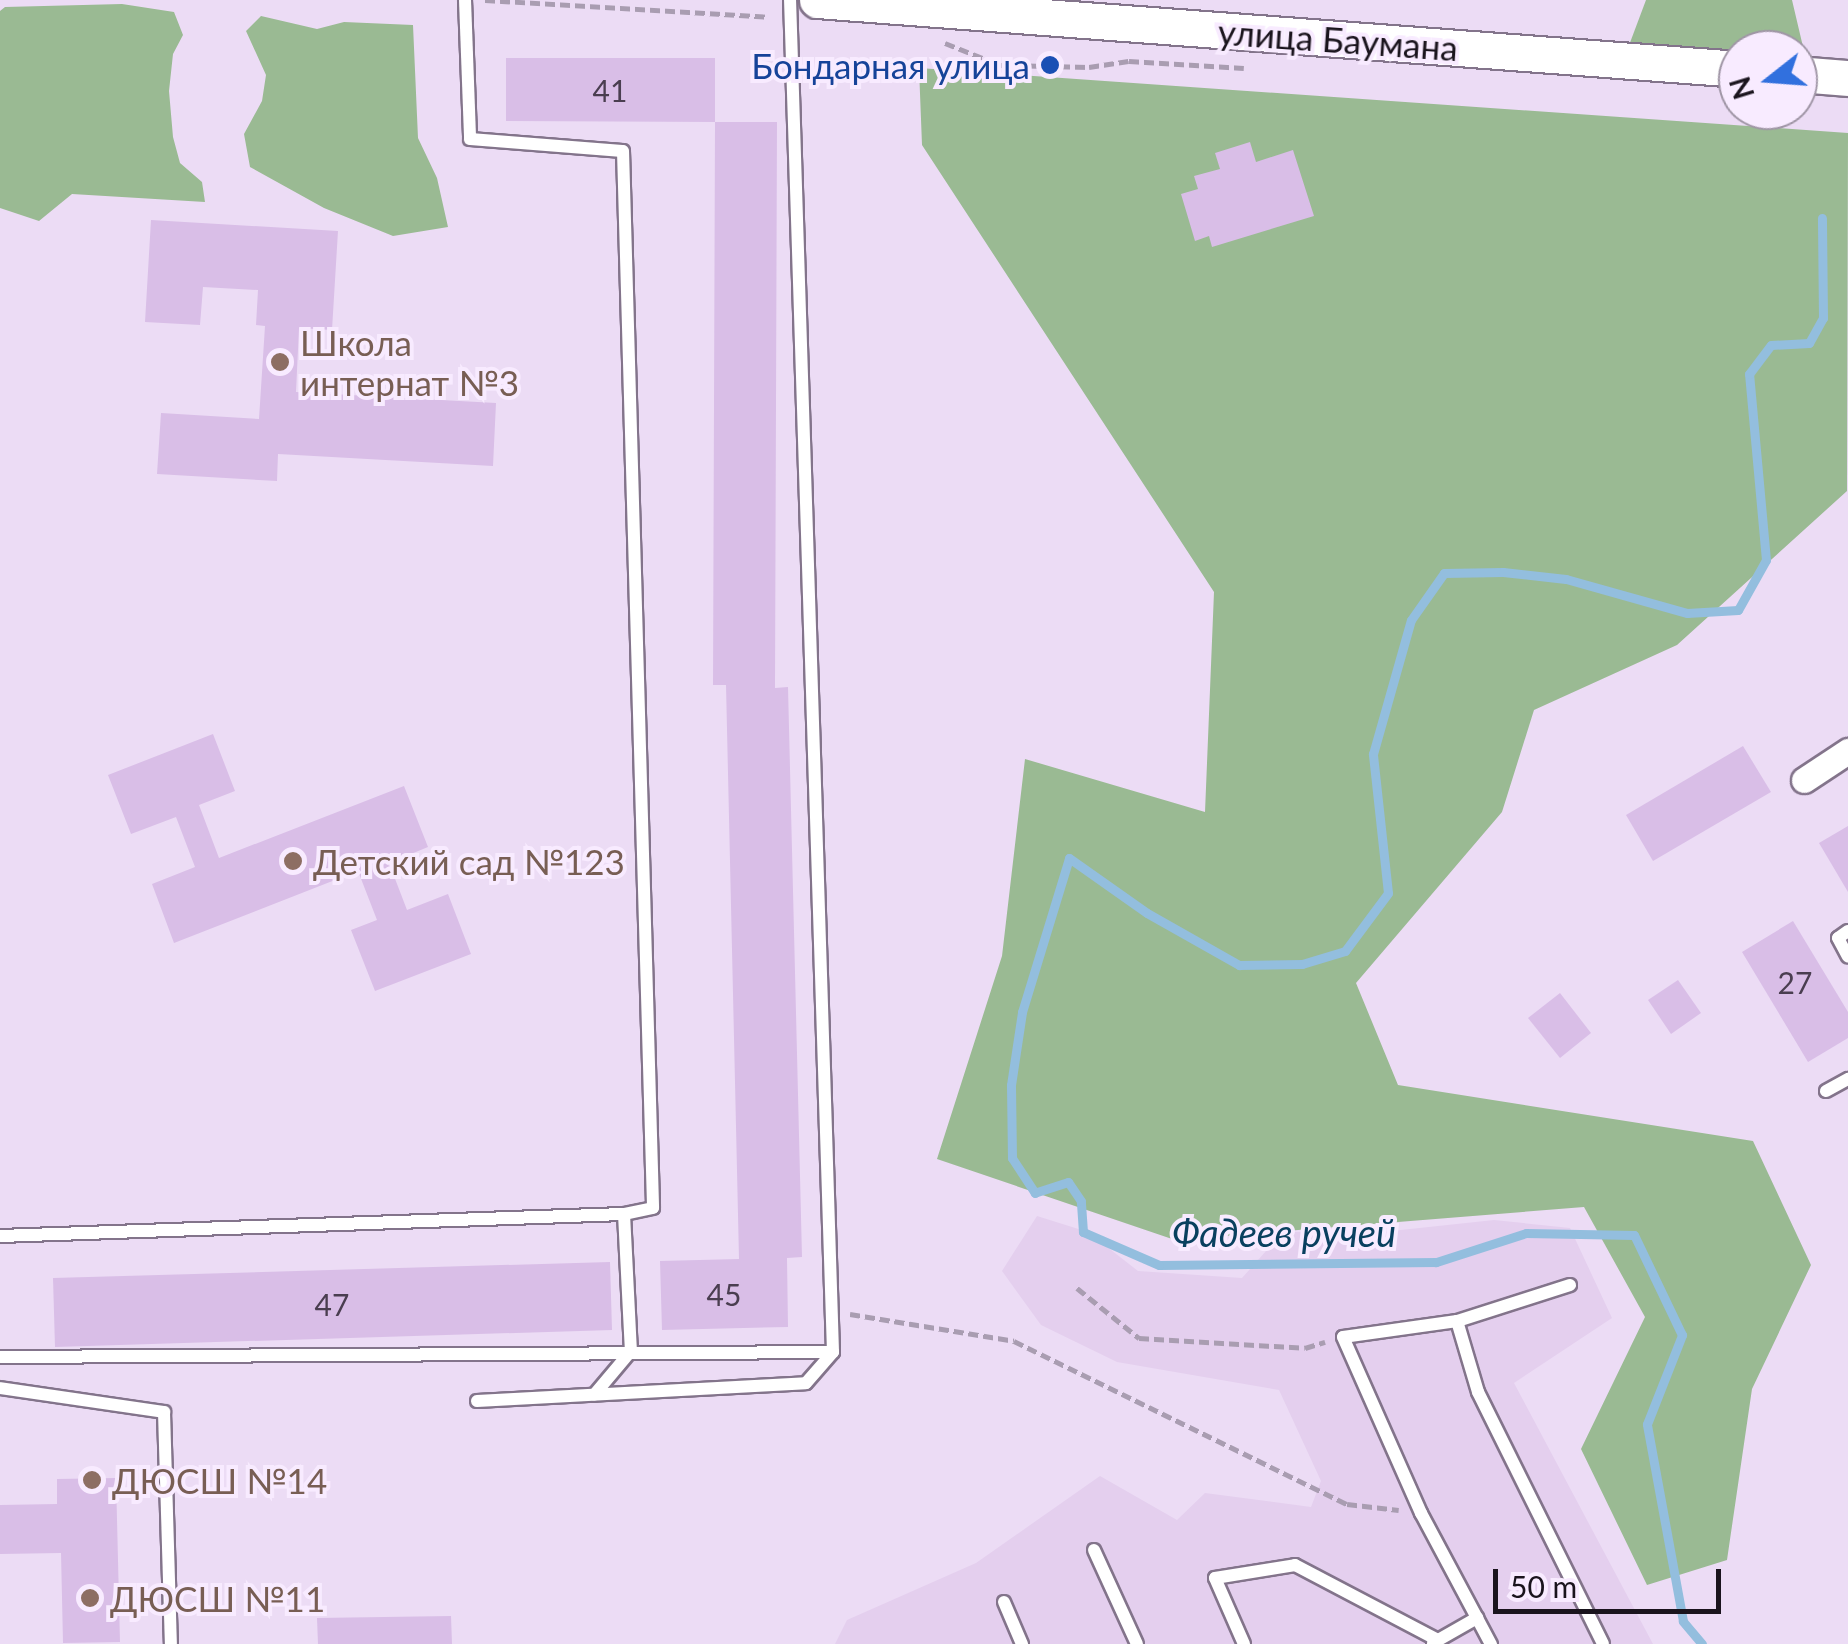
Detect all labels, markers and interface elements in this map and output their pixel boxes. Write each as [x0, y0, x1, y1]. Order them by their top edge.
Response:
street label: улица Баумана [1217, 10, 1459, 68]
north arrow [1718, 30, 1818, 130]
place label: Бондарная улица [751, 44, 1030, 86]
marker: Бондарная улица [1039, 54, 1061, 76]
house number: 41 [593, 72, 627, 108]
text: N [1722, 73, 1761, 103]
place label: Школа интернат №3 [300, 321, 519, 403]
marker: Школа интернат №3 [269, 351, 291, 373]
place label: Детский сад №123 [313, 840, 625, 882]
marker: Детский сад №123 [282, 850, 304, 872]
house number: 27 [1778, 964, 1812, 1000]
water label: Фадеев ручей [1172, 1210, 1396, 1256]
house number: 45 [707, 1276, 741, 1312]
house number: 47 [315, 1286, 349, 1322]
place label: ДЮСШ №14 [112, 1459, 327, 1501]
marker: ДЮСШ №14 [81, 1469, 103, 1491]
scale bar [1498, 1549, 1726, 1611]
text: 50 m [1510, 1568, 1577, 1604]
place label: ДЮСШ №11 [110, 1577, 325, 1619]
marker: ДЮСШ №11 [79, 1587, 101, 1609]

